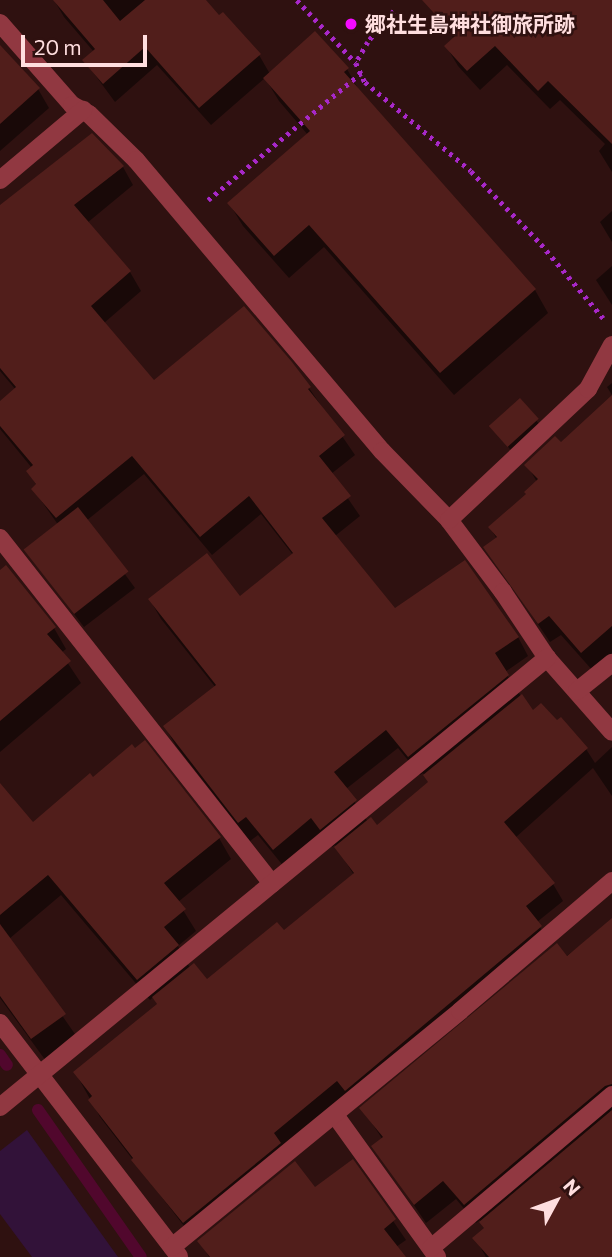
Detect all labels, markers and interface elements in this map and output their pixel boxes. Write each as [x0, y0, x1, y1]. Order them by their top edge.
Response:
place label: 郷社生島神社御旅所跡 [365, 11, 575, 37]
marker: 郷社生島神社御旅所跡 [343, 16, 359, 32]
scale bar [24, 21, 150, 65]
text: 20 m [34, 34, 82, 59]
north arrow [521, 1166, 591, 1236]
text: N [559, 1174, 586, 1200]

